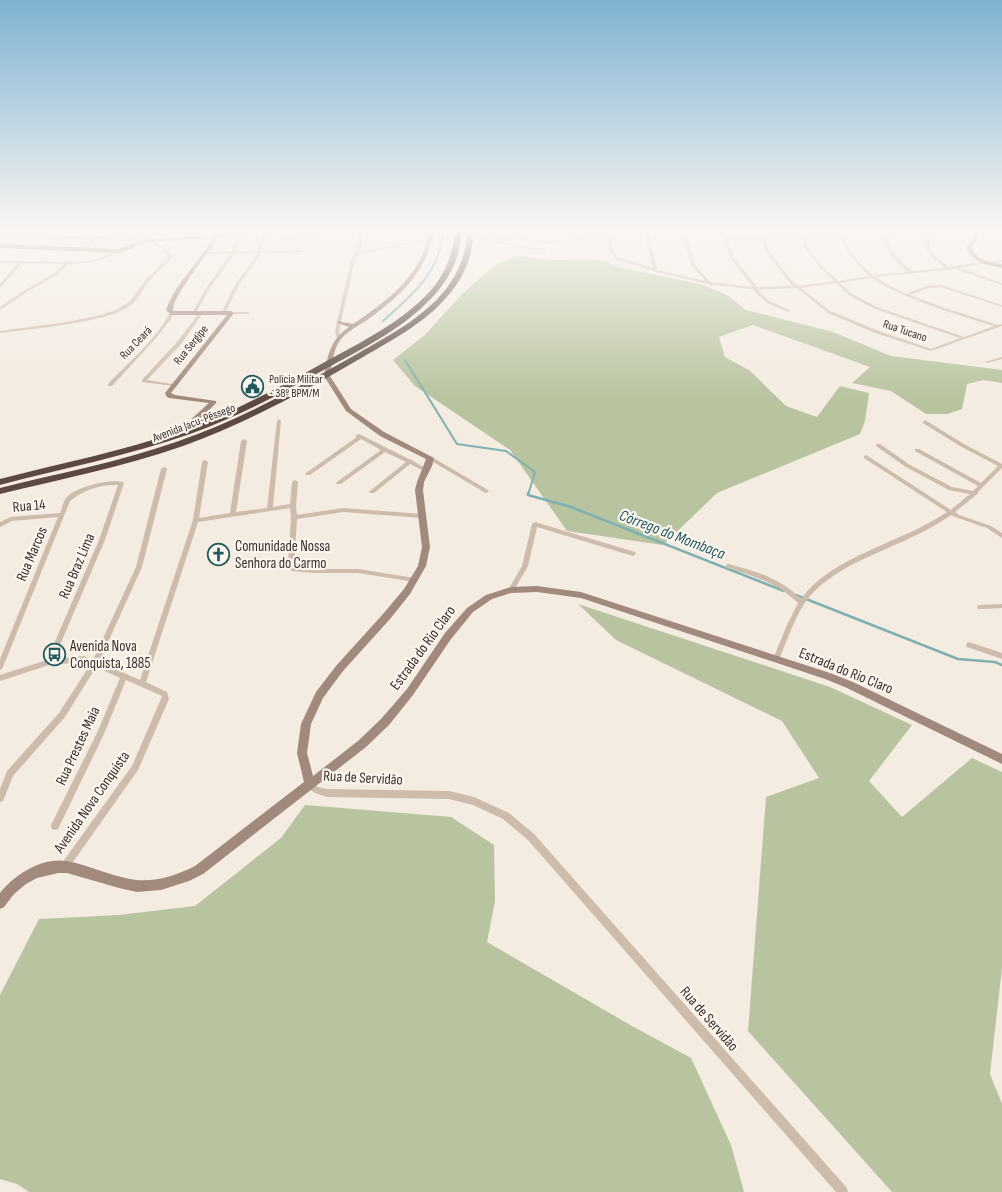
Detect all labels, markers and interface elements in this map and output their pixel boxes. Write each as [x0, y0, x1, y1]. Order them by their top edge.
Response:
street label: Rua Tucano [881, 317, 929, 346]
street label: Rua Sergipe [170, 322, 212, 368]
street label: Rua Ceará [117, 323, 156, 363]
place label: Polícia Militar - 38º BPM/M [269, 372, 323, 401]
public building icon: Polícia Militar - 38º BPM/M [241, 374, 265, 398]
street label: Avenida Jacu-Pêssego [150, 400, 238, 446]
street label: Rua 14 [12, 495, 46, 517]
water label: Córrego do Mombaça [616, 506, 728, 564]
street label: Rua Marcos [12, 524, 52, 584]
street label: Rua Braz Lima [55, 530, 99, 602]
place label: Comunidade Nossa Senhora do Carmo [235, 537, 331, 573]
church icon: Comunidade Nossa Senhora do Carmo [207, 543, 231, 567]
street label: Estrada do Rio Claro [386, 602, 460, 694]
place label: Avenida Nova Conquista, 1885 [69, 637, 150, 673]
bus stop icon: Avenida Nova Conquista, 1885 [42, 643, 66, 667]
street label: Estrada do Rio Claro [796, 644, 896, 698]
street label: Rua Prestes Maia [51, 703, 105, 788]
street label: Avenida Nova Conquista [49, 747, 134, 857]
street label: Rua de Servidão [323, 766, 403, 790]
street label: Rua de Servidão [676, 983, 742, 1055]

